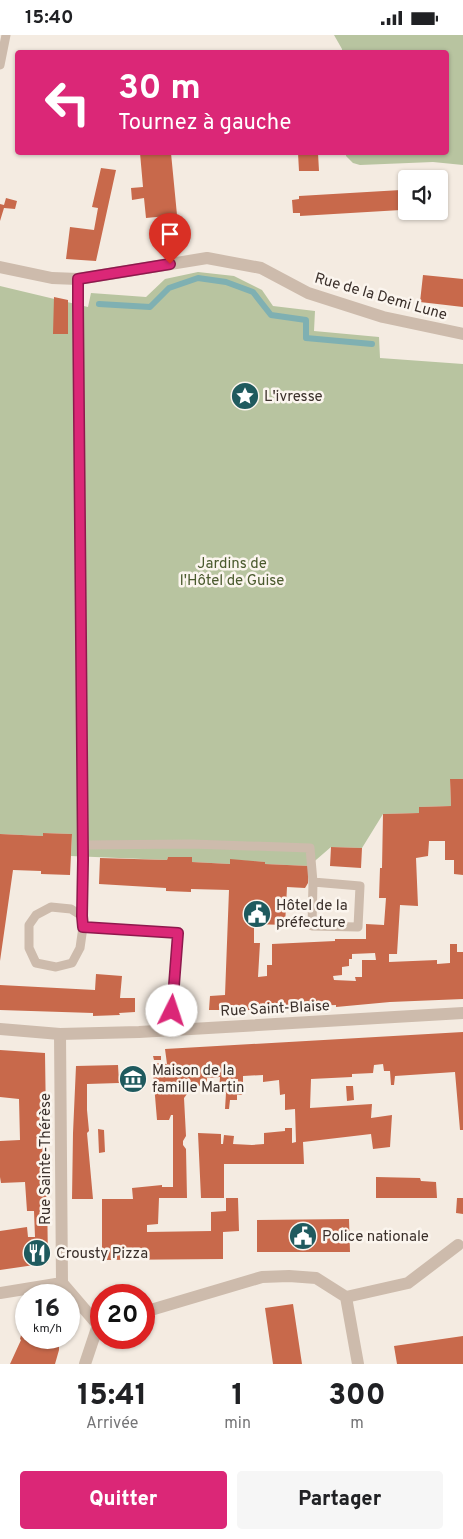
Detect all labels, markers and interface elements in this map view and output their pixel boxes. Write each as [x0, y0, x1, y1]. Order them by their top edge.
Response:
text: 15:40 [25, 6, 74, 30]
text: 30 m [118, 67, 201, 111]
icon: left [35, 70, 100, 135]
text: Tournez à gauche [118, 110, 291, 137]
map controls [398, 170, 448, 220]
button: sound [398, 170, 448, 220]
pin [149, 213, 191, 264]
icon: arrive [156, 220, 184, 248]
street label: Rue de la Demi Lune [312, 269, 449, 325]
place icon: L'ivresse [230, 381, 260, 411]
place label: L'ivresse [264, 388, 323, 407]
park label: Jardins de l'Hôtel de Guise [180, 555, 284, 591]
place label: Hôtel de la préfecture [276, 897, 348, 933]
public building icon: Hôtel de la préfecture [242, 899, 272, 929]
position arrow [145, 984, 197, 1036]
street label: Rue Saint-Blaise [220, 997, 330, 1022]
place label: Maison de la famille Martin [152, 1062, 244, 1098]
museum icon: Maison de la famille Martin [118, 1064, 148, 1094]
street label: Rue Sainte-Thérèse [37, 1093, 56, 1225]
public building icon: Police nationale [288, 1221, 318, 1251]
place label: Police nationale [322, 1228, 429, 1247]
restaurant icon: Crousty Pizza [22, 1238, 52, 1268]
place label: Crousty Pizza [56, 1245, 148, 1264]
speed limit sign: 20 [90, 1284, 155, 1349]
text: 16 [35, 1294, 60, 1326]
text: km/h [33, 1321, 62, 1337]
text: 15:41 [77, 1378, 147, 1415]
text: 1 [231, 1378, 244, 1415]
text: 300 [328, 1378, 386, 1415]
text: Arrivée [86, 1414, 138, 1434]
text: min [224, 1414, 251, 1434]
text: m [350, 1414, 364, 1434]
button: Quitter [20, 1471, 227, 1529]
button: Partager [237, 1471, 443, 1529]

